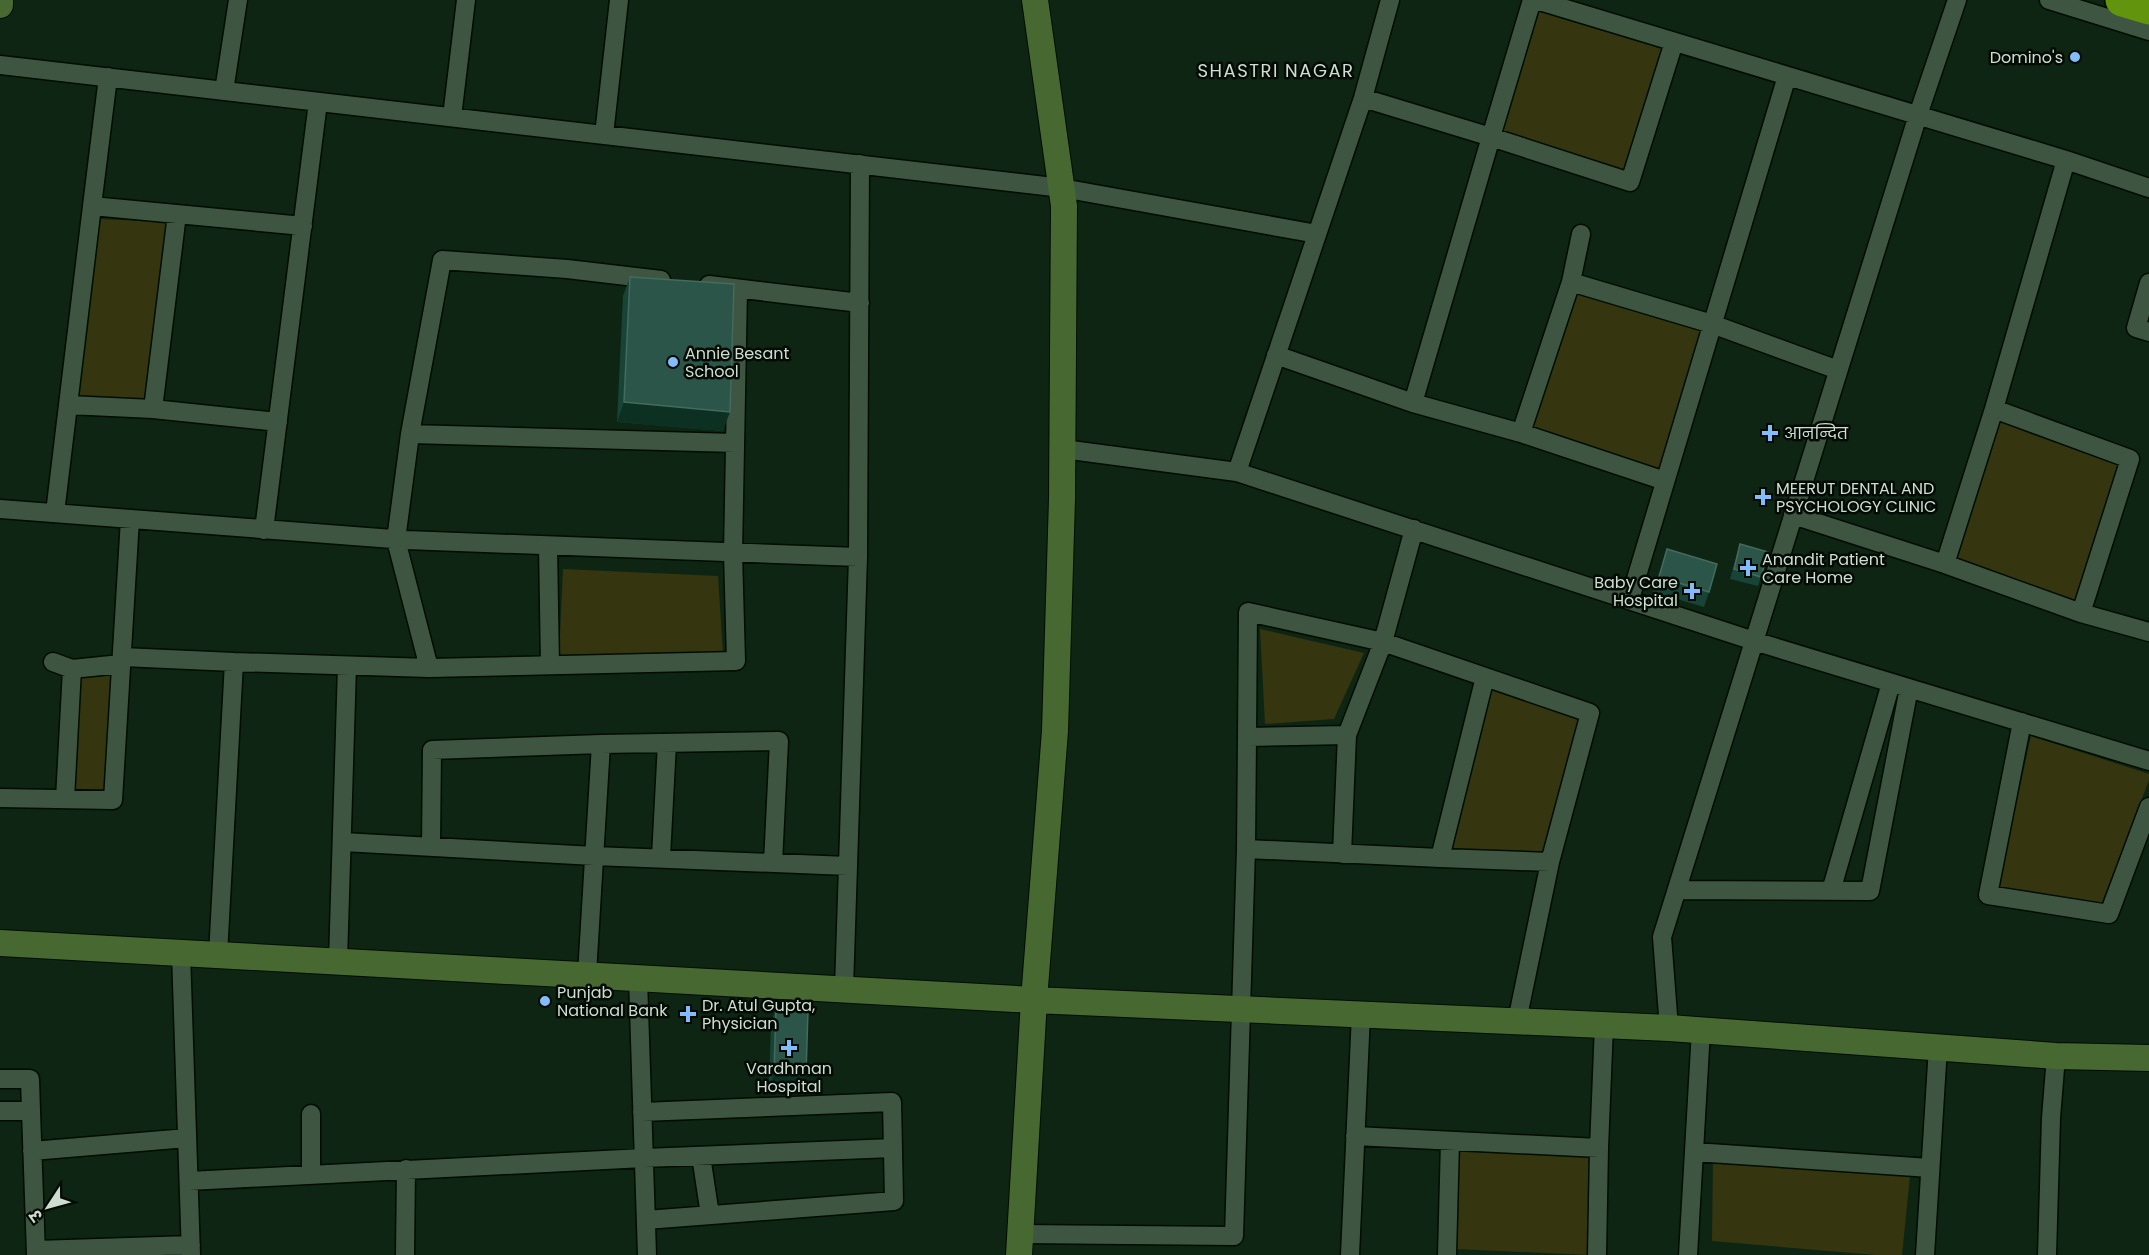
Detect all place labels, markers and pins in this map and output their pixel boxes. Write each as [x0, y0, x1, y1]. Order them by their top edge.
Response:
place label: Domino's [1990, 46, 2063, 69]
marker: Domino's [2068, 50, 2082, 64]
place label: Annie Besant School [685, 342, 790, 383]
marker: Annie Besant School [666, 355, 680, 369]
place label: आनन्दित [1784, 422, 1849, 445]
marker: आनन्दित [1761, 424, 1779, 442]
place label: MEERUT DENTAL AND PSYCHOLOGY CLINIC [1776, 477, 1936, 518]
marker: MEERUT DENTAL AND PSYCHOLOGY CLINIC [1754, 488, 1772, 506]
place label: Anandit Patient Care Home [1762, 548, 1885, 589]
marker: Anandit Patient Care Home [1739, 559, 1757, 577]
place label: Baby Care Hospital [1594, 571, 1678, 612]
marker: Baby Care Hospital [1683, 582, 1701, 600]
place label: Punjab National Bank [557, 981, 668, 1022]
marker: Punjab National Bank [538, 994, 552, 1008]
place label: Dr. Atul Gupta, Physician [702, 994, 815, 1035]
marker: Dr. Atul Gupta, Physician [679, 1005, 697, 1023]
marker: Vardhman Hospital [780, 1039, 798, 1057]
place label: Vardhman Hospital [746, 1057, 832, 1098]

